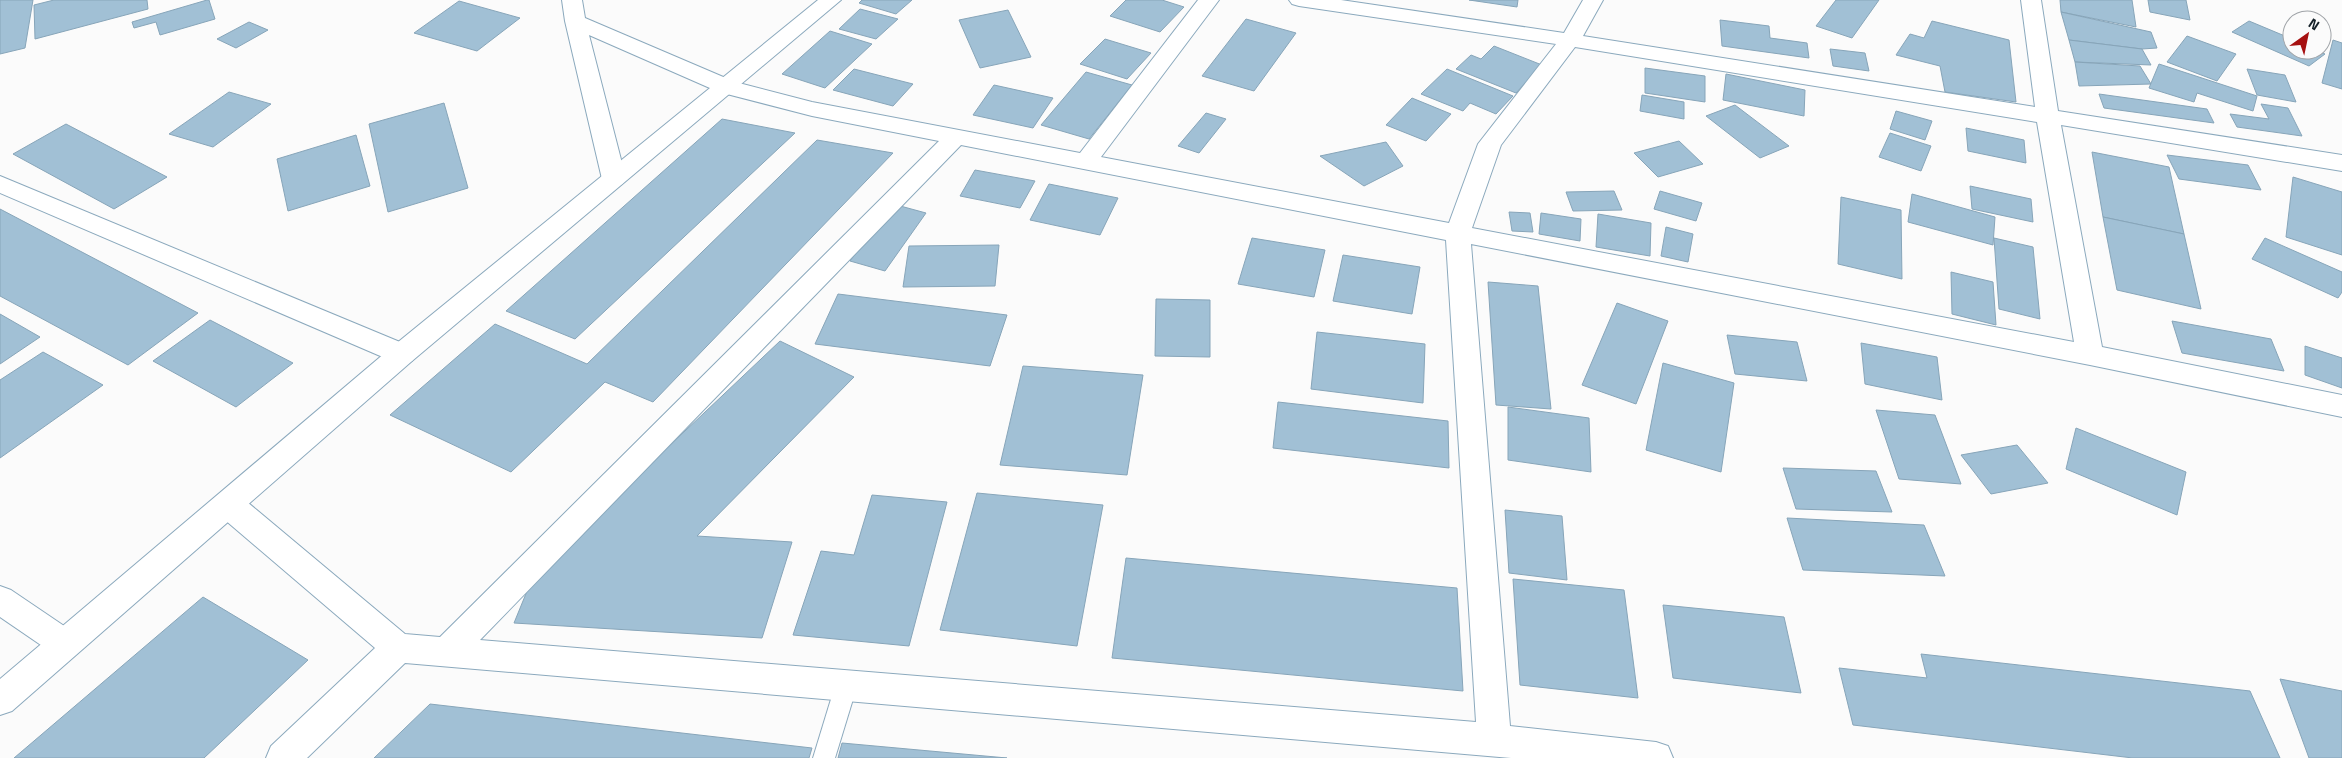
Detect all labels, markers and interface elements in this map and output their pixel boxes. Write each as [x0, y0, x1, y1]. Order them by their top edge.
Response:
north arrow [2282, 10, 2332, 60]
text: N [2305, 12, 2324, 35]

